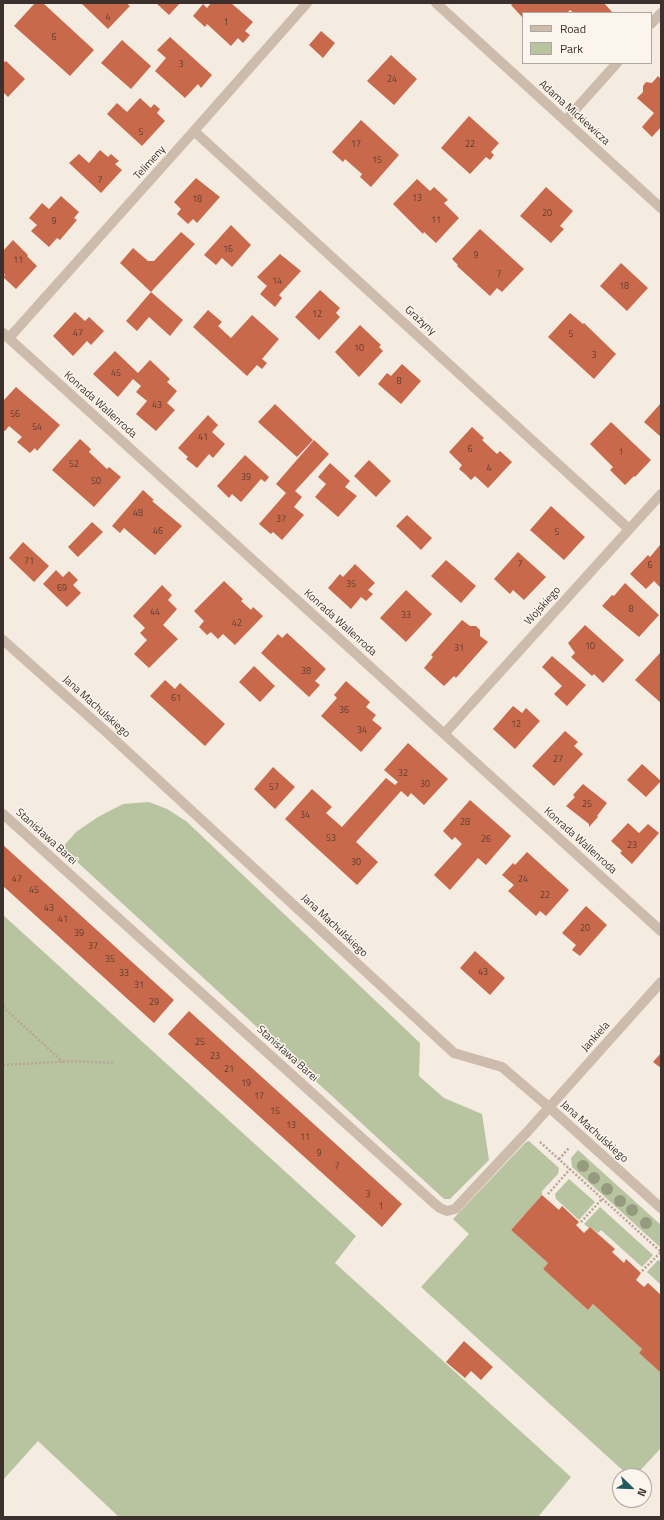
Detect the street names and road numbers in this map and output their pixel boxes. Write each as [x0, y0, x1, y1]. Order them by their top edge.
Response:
street label: Adama Mickiewicza [536, 78, 612, 148]
street label: Telimeny [131, 143, 169, 183]
street label: Grażyny [402, 304, 438, 338]
street label: Konrada Wallenroda [61, 369, 139, 441]
street label: Wojskiego [522, 584, 564, 628]
street label: Konrada Wallenroda [301, 587, 379, 659]
street label: Jana Machulskiego [60, 673, 132, 741]
street label: Konrada Wallenroda [541, 805, 619, 877]
street label: Stanisława Barei [13, 806, 79, 868]
street label: Jana Machulskiego [298, 892, 370, 960]
street label: Jankiela [579, 1019, 613, 1055]
street label: Stanisława Barei [254, 1023, 320, 1085]
street label: Jana Machulskiego [558, 1098, 630, 1166]

